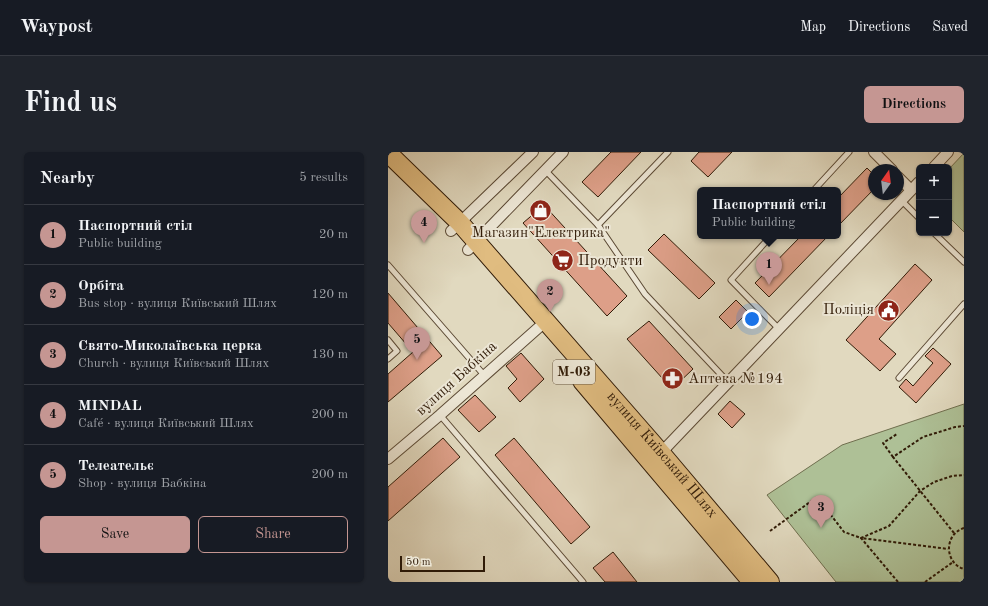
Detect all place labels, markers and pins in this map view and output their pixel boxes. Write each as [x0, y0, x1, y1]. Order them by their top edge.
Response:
shop icon: Магазин"Електрика" [528, 197, 554, 223]
pin: 4 [411, 210, 437, 243]
place label: Магазин"Електрика" [472, 226, 610, 241]
supermarket icon: Продукти [549, 248, 575, 274]
pin: 1 [756, 252, 782, 285]
place label: Продукти [578, 254, 643, 269]
pin: 2 [537, 279, 563, 312]
public building icon: Поліція [876, 297, 902, 323]
place label: Поліція [823, 303, 874, 318]
pin: 5 [404, 327, 430, 360]
pharmacy icon: Аптека №194 [660, 366, 686, 392]
place label: Аптека №194 [688, 372, 783, 387]
pin: 3 [808, 495, 834, 528]

